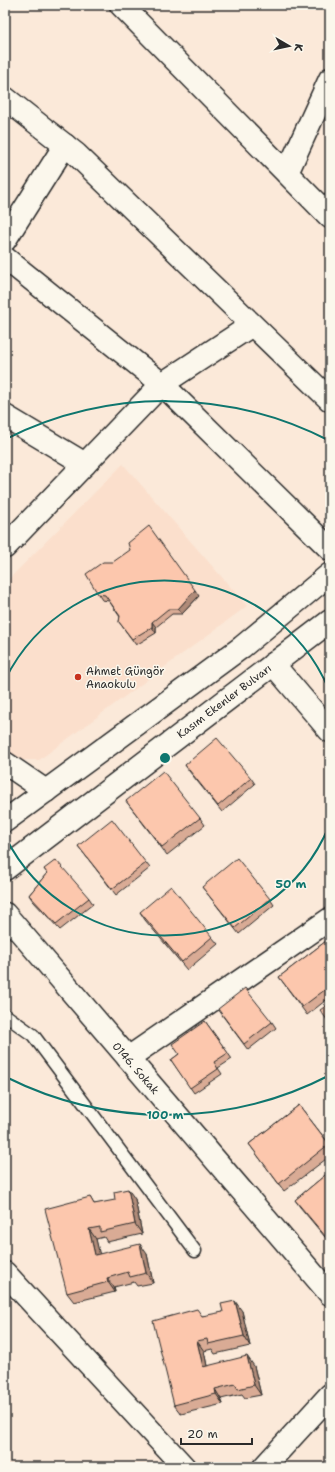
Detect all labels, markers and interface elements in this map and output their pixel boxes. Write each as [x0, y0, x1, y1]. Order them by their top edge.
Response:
north arrow [269, 26, 309, 66]
text: K [290, 43, 306, 53]
street label: Kasım Ekenler Bulvarı [174, 661, 275, 742]
place label: Ahmet Güngör Anaokulu [86, 664, 165, 692]
marker: Ahmet Güngör Anaokulu [73, 672, 83, 682]
centre of rings [158, 751, 172, 765]
text: 50 m [276, 876, 307, 892]
street label: 0146. Sokak [109, 1039, 162, 1098]
text: 100 m [147, 1107, 184, 1123]
scale bar [181, 1420, 252, 1446]
text: 20 m [187, 1426, 218, 1442]

